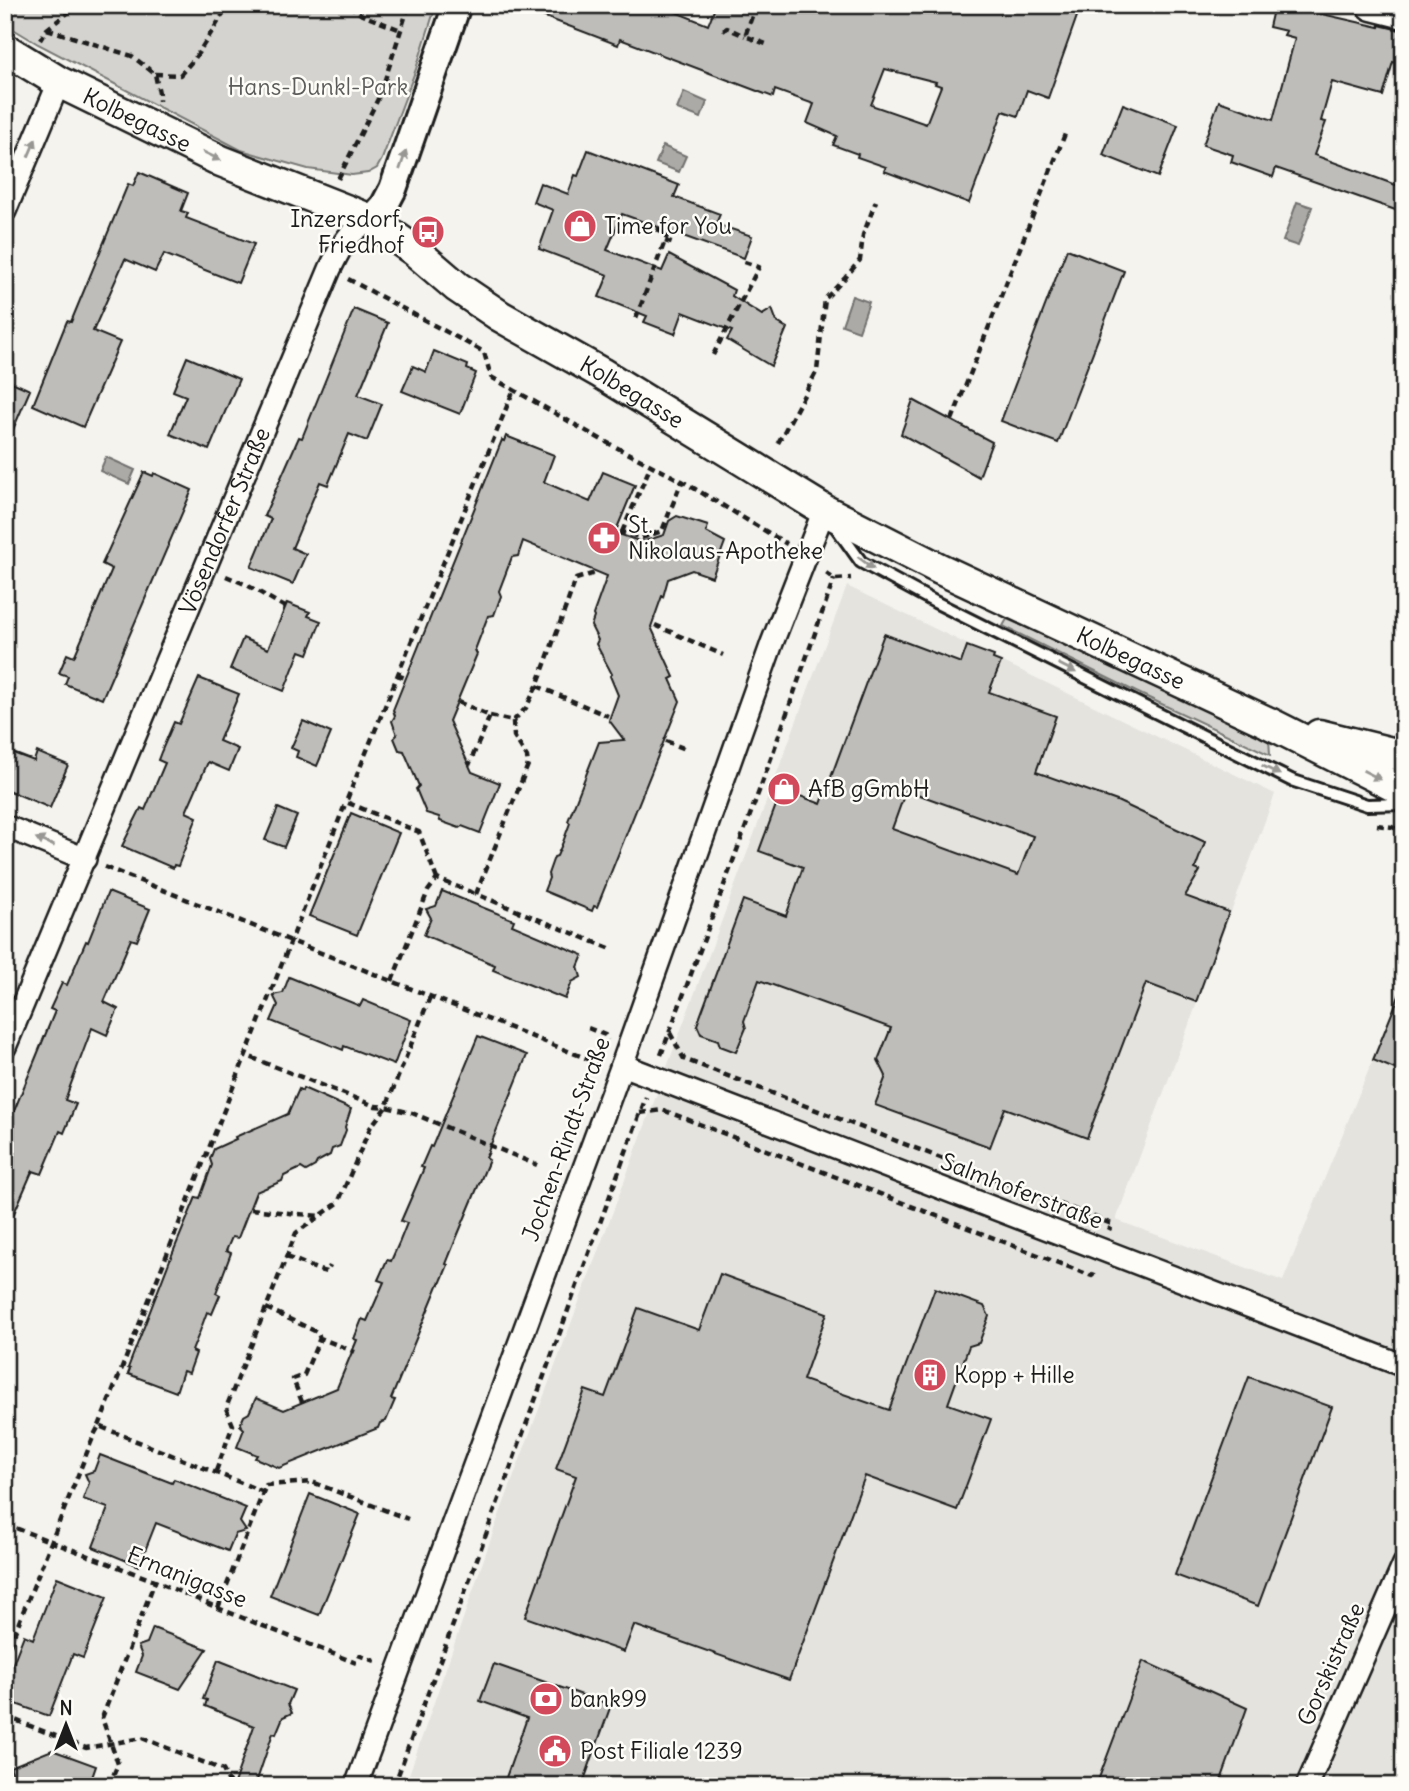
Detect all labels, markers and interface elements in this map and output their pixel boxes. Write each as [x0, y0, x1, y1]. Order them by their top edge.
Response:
park label: Hans-Dunkl-Park [228, 72, 408, 101]
street label: Kolbegasse [78, 81, 196, 158]
one-way arrow [26, 137, 37, 158]
one-way arrow [397, 150, 408, 171]
one-way arrow [202, 151, 222, 162]
place label: Inzersdorf, Friedhof [290, 204, 404, 259]
shop icon: Time for You [561, 207, 599, 245]
place label: Time for You [604, 211, 732, 240]
bus stop icon: Inzersdorf, Friedhof [409, 213, 447, 251]
street label: Kolbegasse [575, 349, 689, 434]
street label: Vösendorfer Straße [172, 423, 276, 619]
place label: St. Nikolaus-Apotheke [628, 510, 823, 565]
pharmacy icon: St. Nikolaus-Apotheke [585, 519, 623, 557]
one-way arrow [857, 556, 875, 570]
street label: Kolbegasse [1072, 620, 1190, 696]
one-way arrow [1057, 663, 1077, 674]
one-way arrow [1261, 764, 1281, 775]
shop icon: AfB gGmbH [765, 770, 803, 808]
one-way arrow [1362, 770, 1382, 781]
place label: AfB gGmbH [808, 774, 930, 803]
one-way arrow [34, 837, 55, 848]
street label: Jochen-Rindt-Straße [515, 1033, 616, 1245]
street label: Salmhoferstraße [937, 1146, 1107, 1235]
building icon: Kopp + Hille [911, 1356, 949, 1394]
place label: Kopp + Hille [954, 1360, 1075, 1389]
street label: Ernanigasse [123, 1539, 251, 1614]
street label: Gorskistraße [1291, 1598, 1371, 1730]
bank icon: bank99 [527, 1680, 565, 1718]
place label: bank99 [570, 1684, 647, 1713]
north arrow [32, 1690, 102, 1760]
text: N [59, 1696, 73, 1720]
public building icon: Post Filiale 1239 [536, 1732, 574, 1770]
place label: Post Filiale 1239 [580, 1736, 743, 1765]

